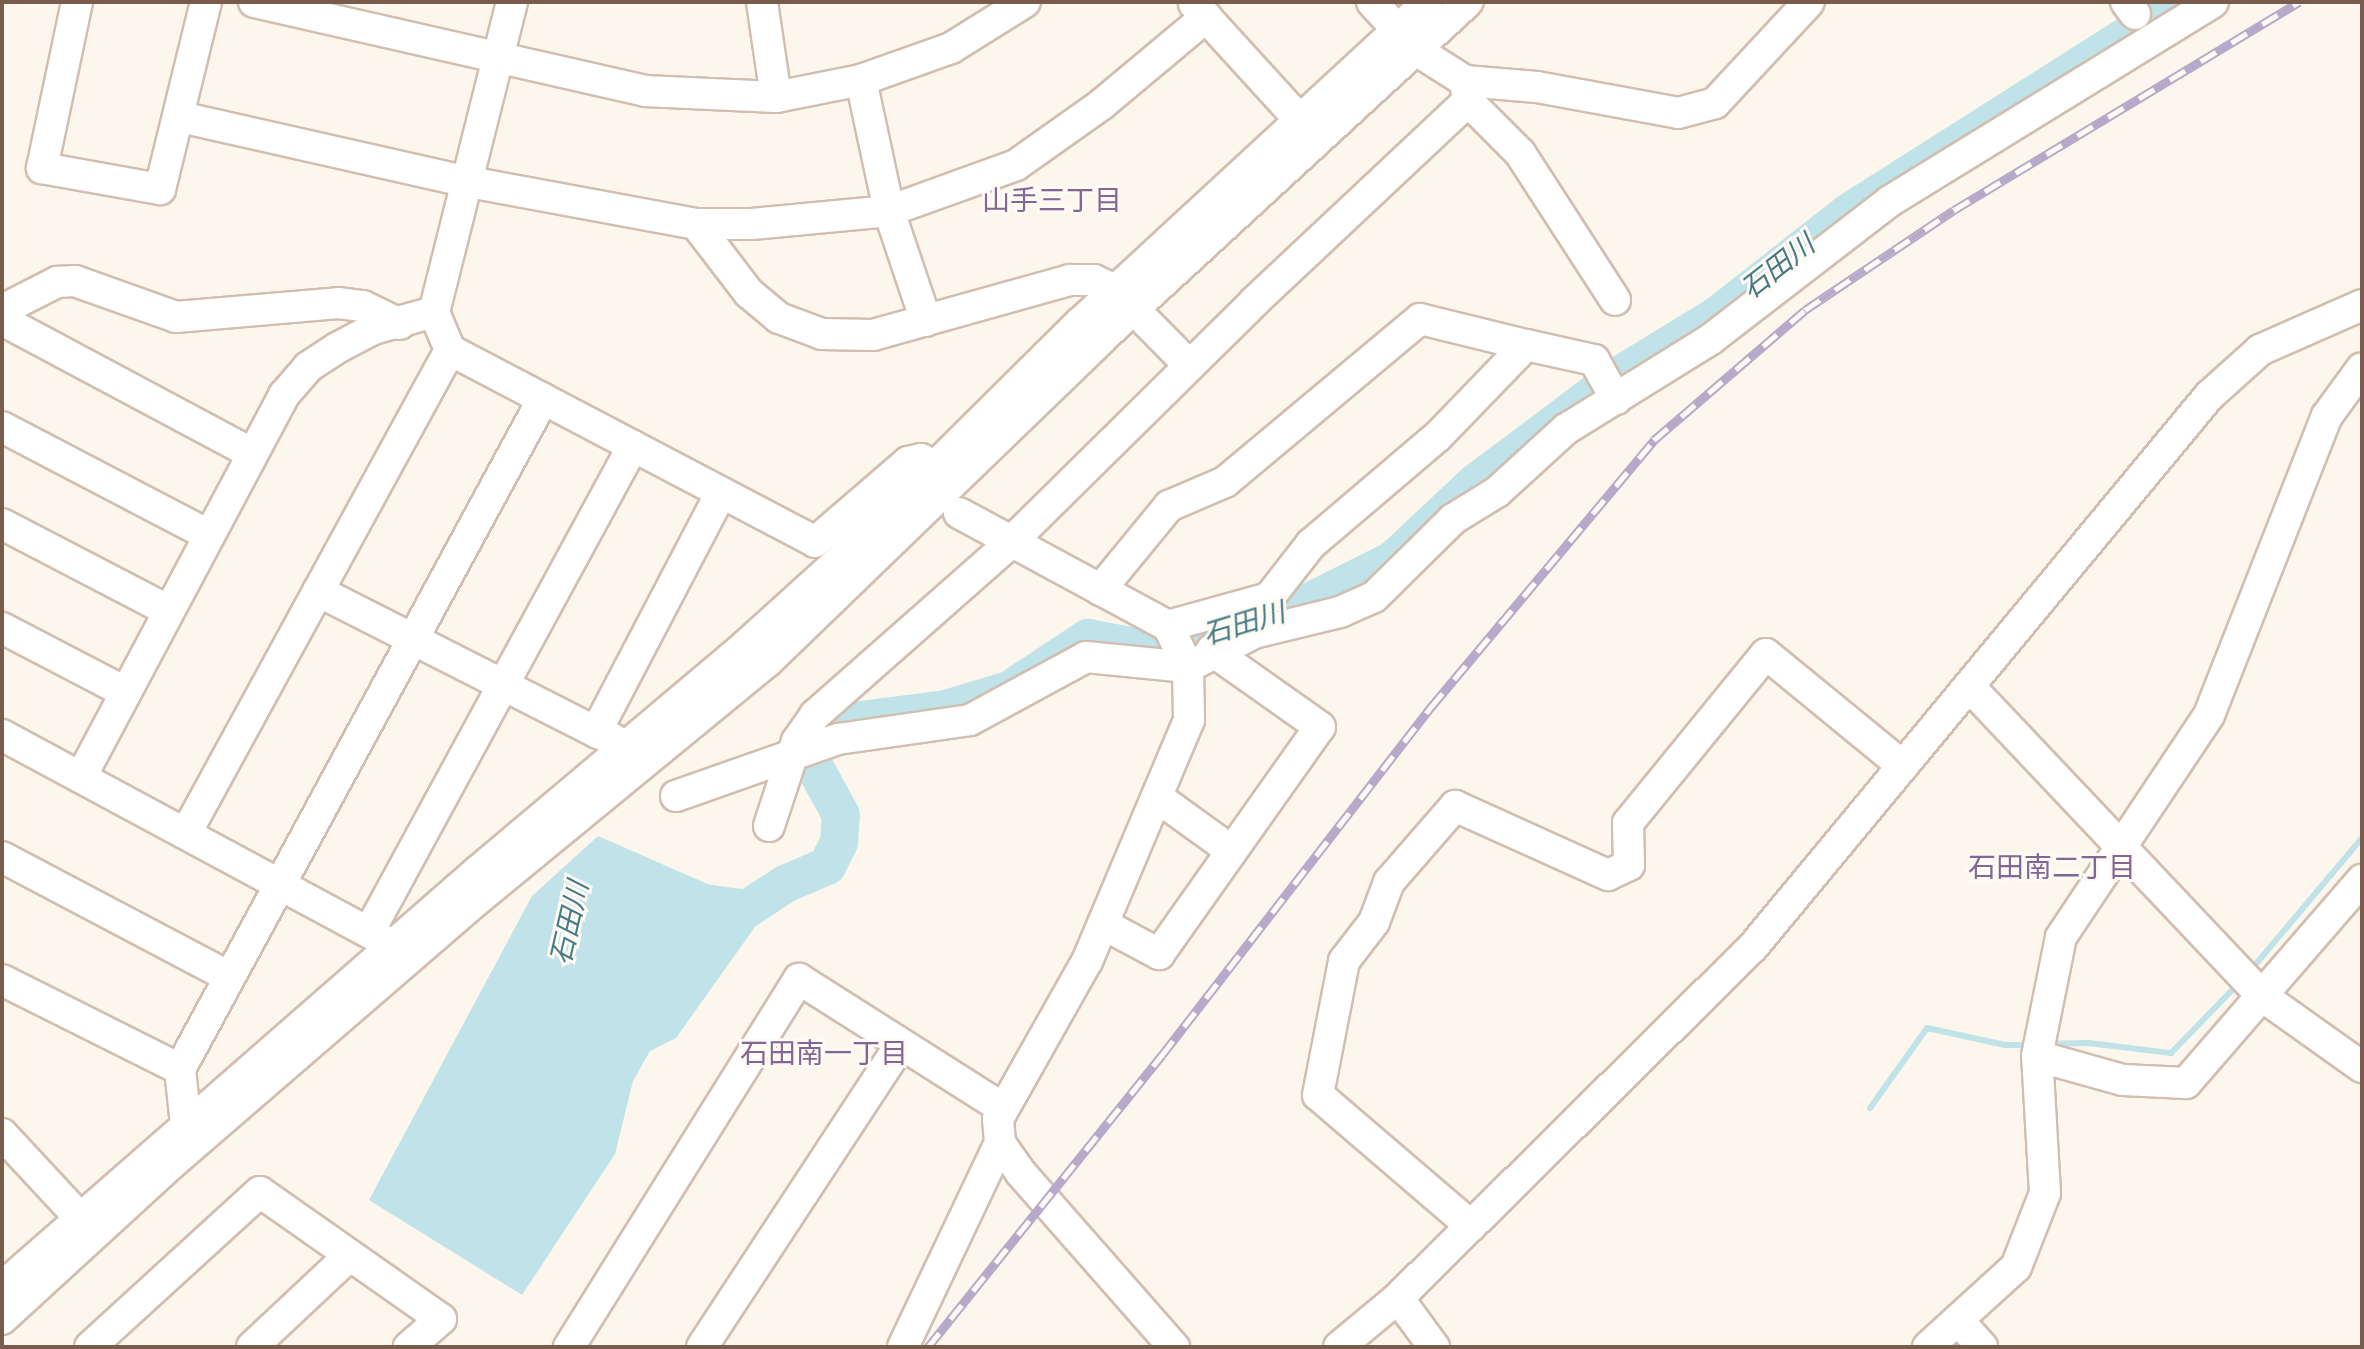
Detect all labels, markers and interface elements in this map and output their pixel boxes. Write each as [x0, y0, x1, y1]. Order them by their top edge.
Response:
district label: 山手三丁目 [982, 184, 1122, 218]
water label: 石田川 [1735, 228, 1821, 306]
water label: 石田川 [1199, 596, 1289, 652]
district label: 石田南二丁目 [1968, 851, 2136, 885]
water label: 石田川 [544, 878, 596, 968]
district label: 石田南一丁目 [740, 1037, 908, 1071]

